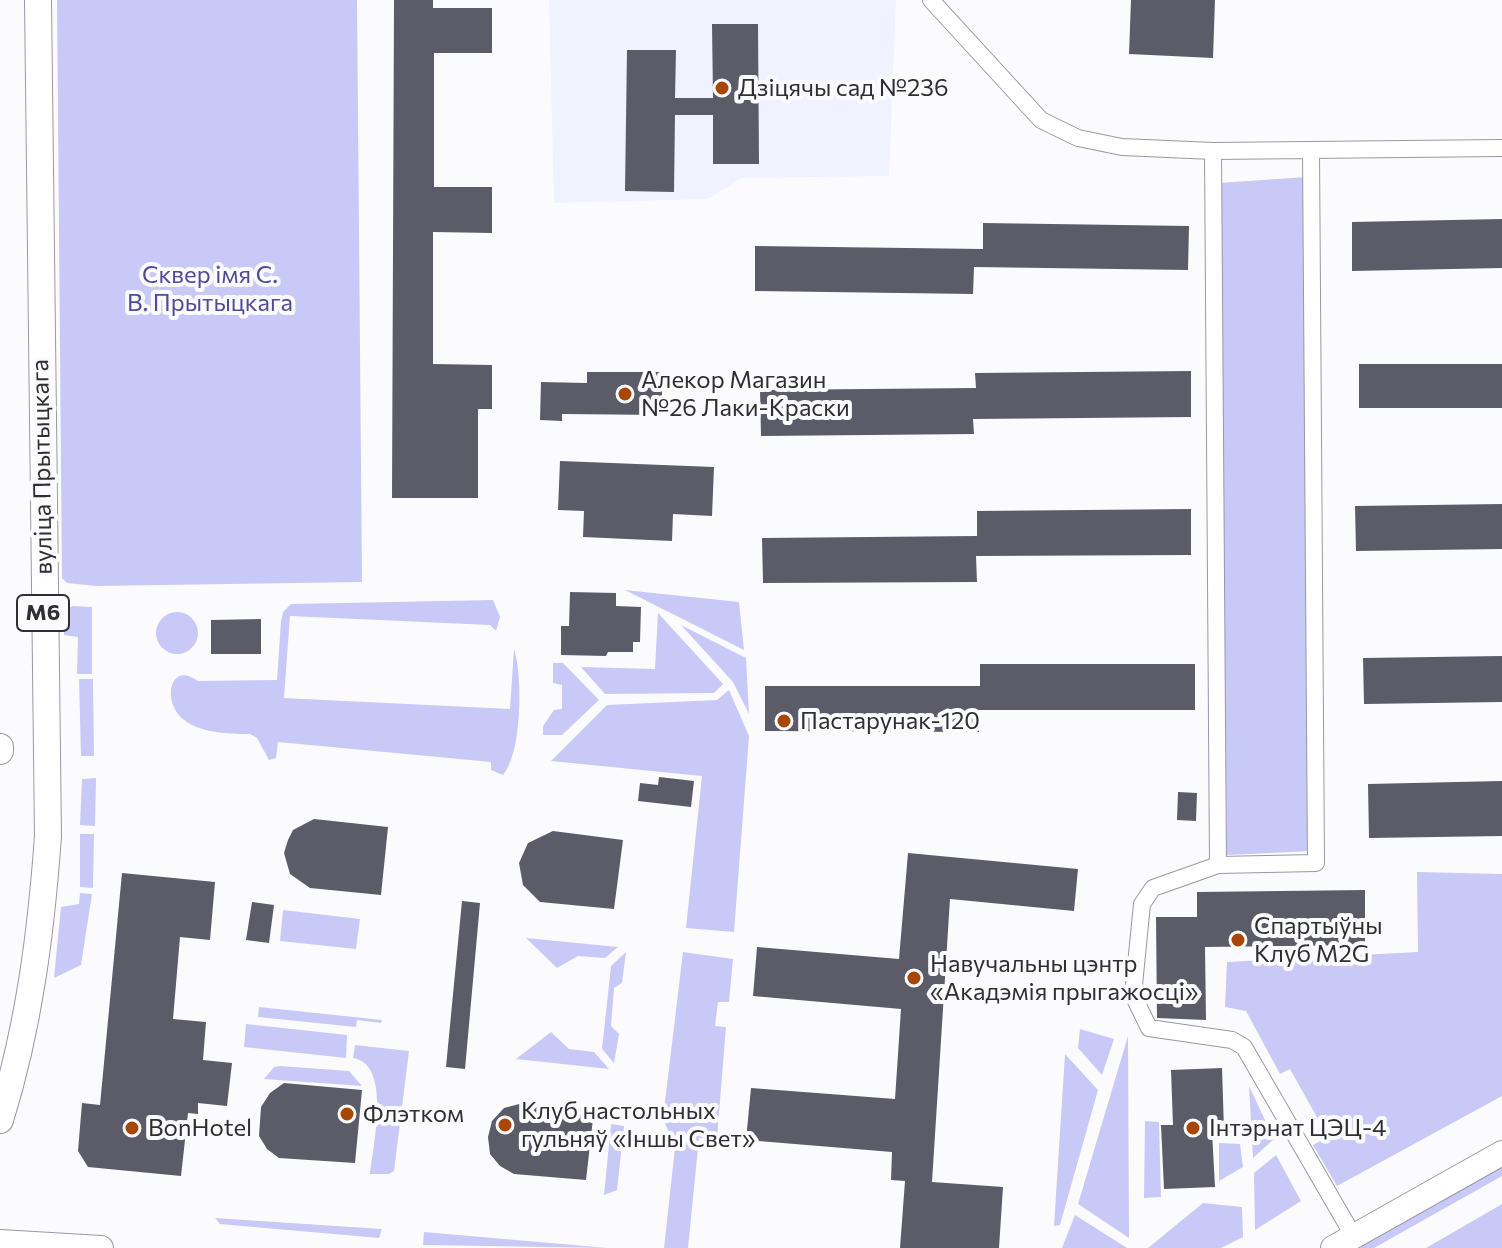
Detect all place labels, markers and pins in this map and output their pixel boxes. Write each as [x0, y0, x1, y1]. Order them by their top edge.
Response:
place label: Дзіцячы сад №236 [738, 74, 949, 102]
marker: Дзіцячы сад №236 [713, 79, 731, 97]
place label: Алекор Магазин №26 Лаки-Краски [641, 366, 850, 422]
marker: Алекор Магазин №26 Лаки-Краски [616, 385, 634, 403]
place label: Пастарунак-120 [800, 707, 980, 735]
marker: Пастарунак-120 [775, 712, 793, 730]
place label: Спартыўны Клуб M2G [1254, 912, 1383, 968]
marker: Спартыўны Клуб M2G [1229, 931, 1247, 949]
place label: Навучальны цэнтр «Акадэмія прыгажосці» [930, 950, 1198, 1006]
marker: Навучальны цэнтр «Акадэмія прыгажосці» [905, 969, 923, 987]
place label: Клуб настольных гульняў «Іншы Свет» [521, 1097, 755, 1153]
place label: Флэтком [363, 1100, 464, 1128]
marker: Флэтком [338, 1105, 356, 1123]
place label: BonHotel [148, 1114, 252, 1142]
place label: Інтэрнат ЦЭЦ-4 [1209, 1114, 1386, 1142]
marker: Клуб настольных гульняў «Іншы Свет» [496, 1116, 514, 1134]
marker: BonHotel [123, 1119, 141, 1137]
marker: Інтэрнат ЦЭЦ-4 [1184, 1119, 1202, 1137]

